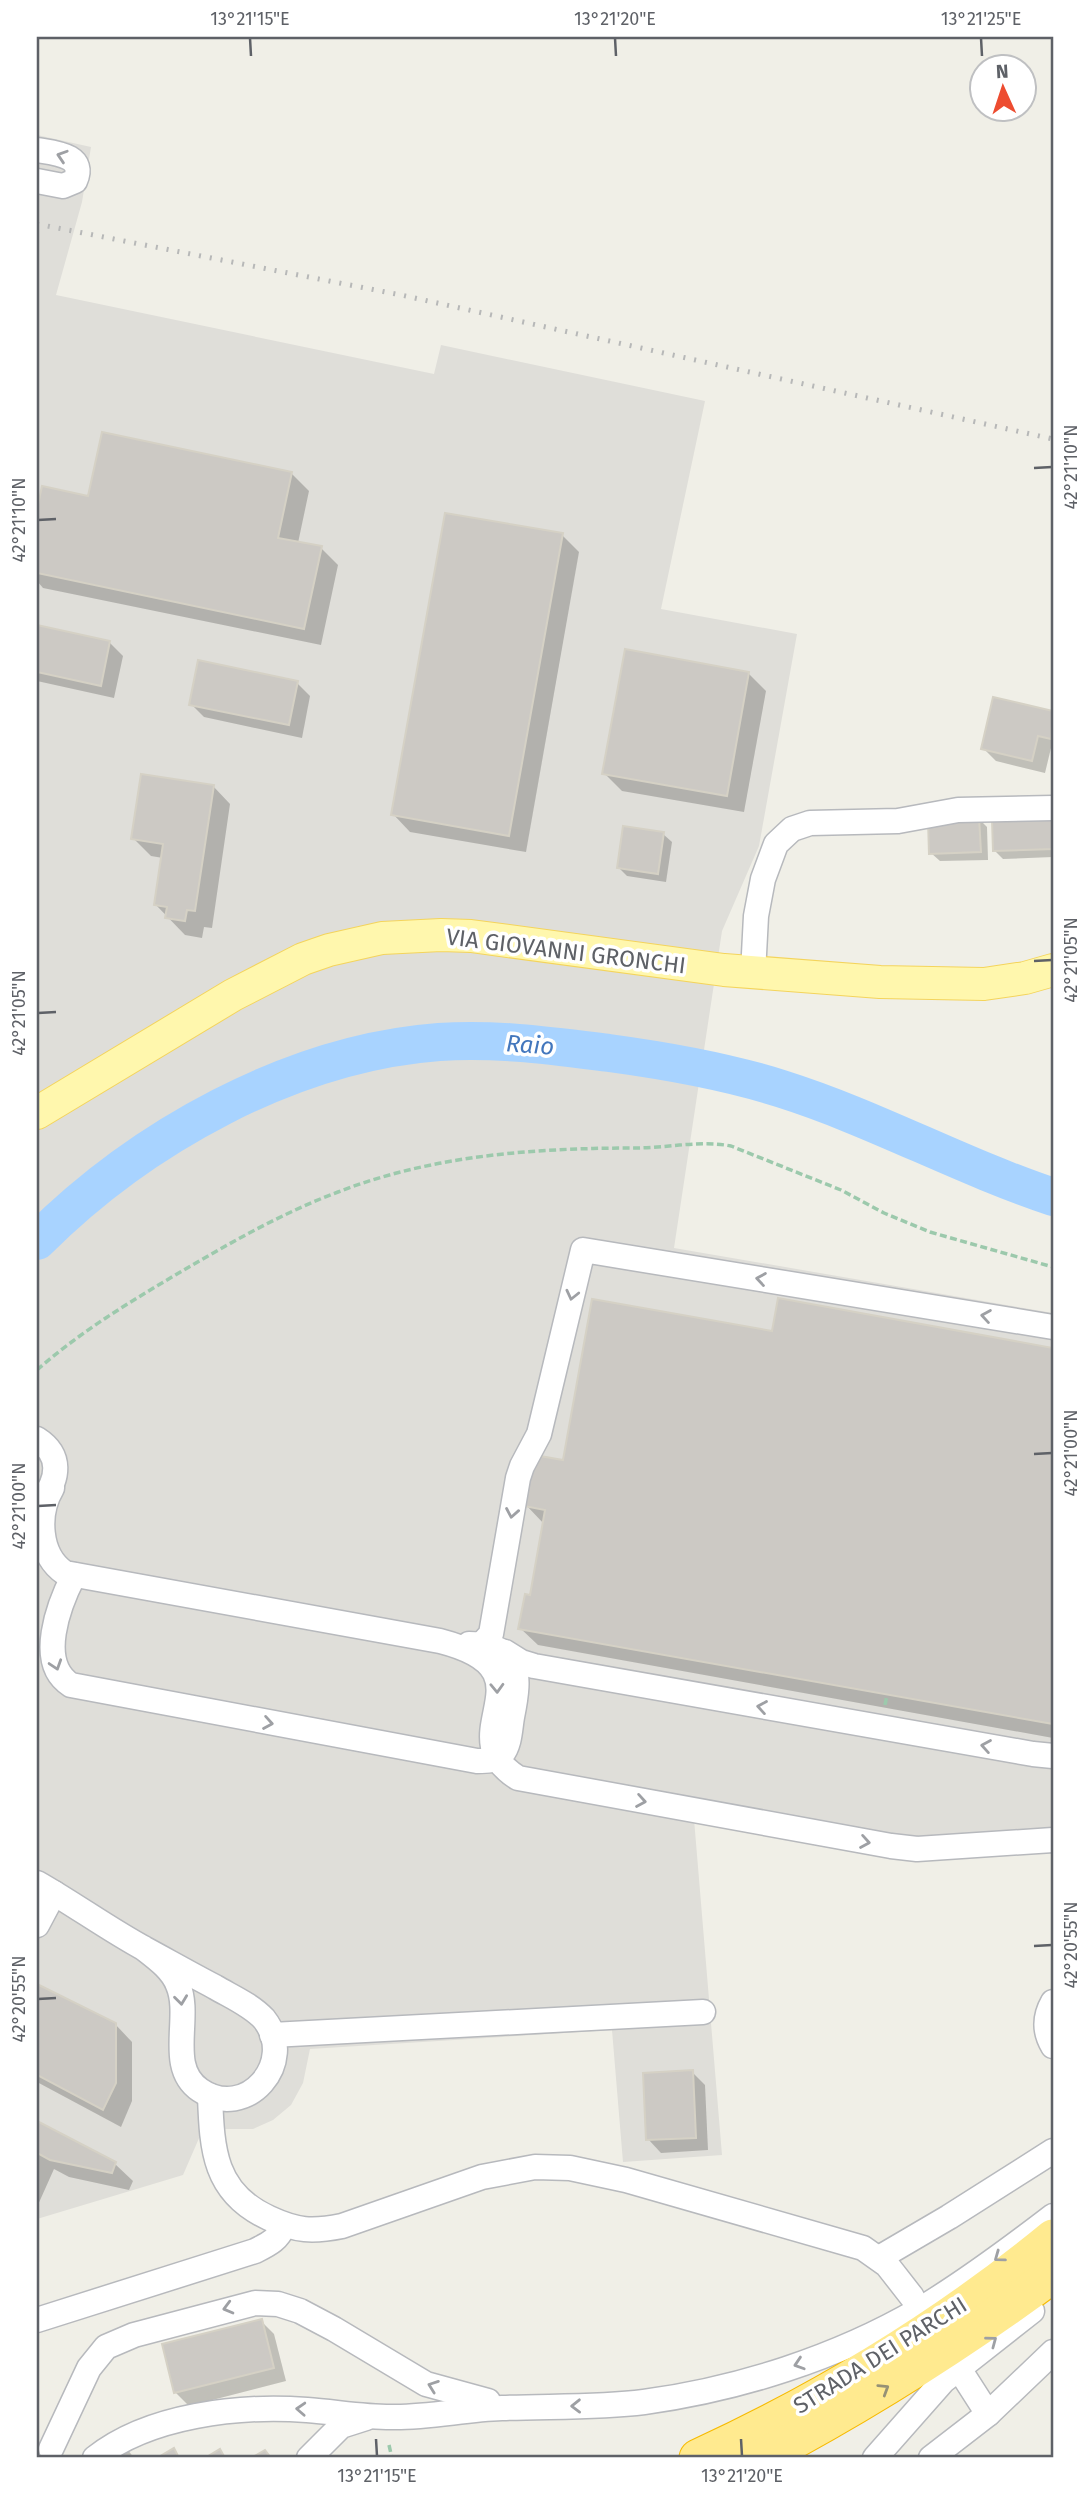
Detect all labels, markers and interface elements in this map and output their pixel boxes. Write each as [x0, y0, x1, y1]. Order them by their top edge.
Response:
text: 13°21'15"E [210, 8, 290, 30]
text: 13°21'20"E [574, 8, 656, 30]
text: 13°21'25"E [941, 8, 1021, 30]
north arrow [968, 52, 1038, 122]
text: N [995, 60, 1009, 83]
one-way arrow [56, 150, 68, 165]
text: 42°21'10"N [1060, 425, 1082, 509]
text: 42°21'10"N [8, 478, 30, 562]
text: 42°21'05"N [1060, 917, 1082, 1003]
street label: VIA GIOVANNI GRONCHI [445, 922, 687, 980]
text: 42°21'05"N [8, 970, 30, 1056]
water label: Raio [505, 1029, 555, 1061]
one-way arrow [755, 1272, 767, 1287]
one-way arrow [566, 1289, 581, 1301]
one-way arrow [980, 1309, 992, 1324]
text: 42°21'00"N [1060, 1410, 1082, 1496]
text: 42°21'00"N [8, 1463, 30, 1549]
one-way arrow [505, 1507, 520, 1519]
one-way arrow [48, 1658, 62, 1670]
one-way arrow [490, 1683, 505, 1694]
one-way arrow [756, 1700, 768, 1715]
one-way arrow [262, 1714, 274, 1729]
one-way arrow [980, 1739, 992, 1754]
one-way arrow [636, 1793, 647, 1808]
one-way arrow [859, 1834, 871, 1849]
text: 42°20'55"N [1060, 1901, 1082, 1989]
text: 42°20'55"N [8, 1955, 30, 2043]
one-way arrow [173, 1994, 188, 2006]
one-way arrow [994, 2248, 1006, 2261]
street label: STRADA DEI PARCHI [788, 2290, 972, 2420]
one-way arrow [222, 2300, 234, 2314]
one-way arrow [984, 2337, 997, 2349]
one-way arrow [793, 2355, 805, 2370]
one-way arrow [428, 2381, 440, 2395]
one-way arrow [877, 2385, 890, 2398]
one-way arrow [571, 2399, 582, 2414]
one-way arrow [295, 2402, 306, 2417]
text: 13°21'15"E [337, 2465, 417, 2487]
text: 13°21'20"E [701, 2465, 783, 2487]

